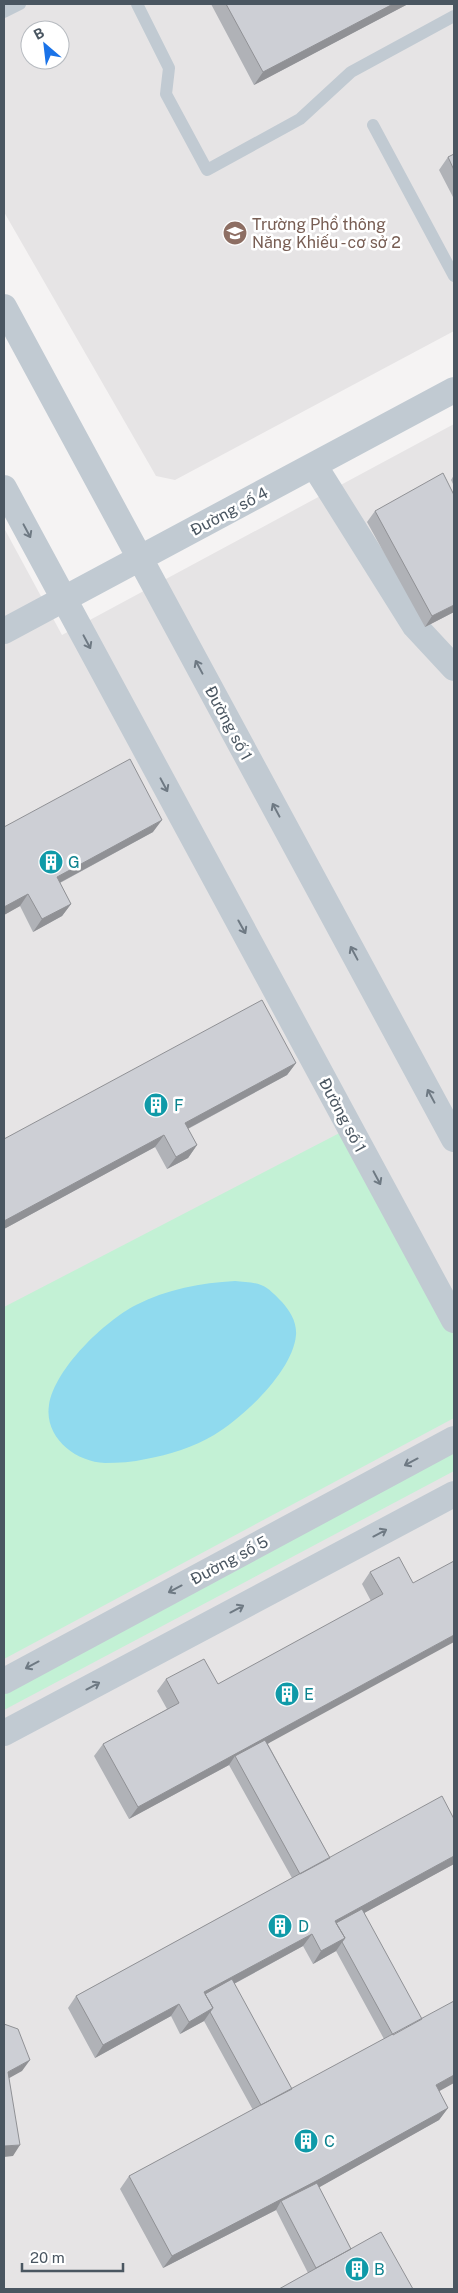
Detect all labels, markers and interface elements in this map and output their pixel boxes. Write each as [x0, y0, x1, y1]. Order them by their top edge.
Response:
north arrow [20, 20, 70, 70]
text: B [31, 24, 47, 43]
place label: Trường Phổ thông Năng Khiếu - cơ sở 2 [252, 215, 401, 252]
school or university icon: Trường Phổ thông Năng Khiếu - cơ sở 2 [222, 220, 248, 246]
street label: Đường số 4 [187, 483, 271, 540]
one-way arrow [23, 523, 32, 538]
one-way arrow [82, 634, 92, 649]
one-way arrow [194, 660, 203, 675]
street label: Đường số 1 [201, 683, 256, 764]
one-way arrow [159, 777, 169, 792]
one-way arrow [271, 803, 281, 818]
building icon: G [38, 849, 64, 875]
place label: G [68, 853, 80, 872]
one-way arrow [237, 920, 247, 935]
one-way arrow [349, 946, 358, 961]
street label: Đường số 1 [315, 1075, 370, 1156]
one-way arrow [426, 1089, 435, 1104]
building icon: F [143, 1092, 169, 1118]
place label: F [174, 1096, 184, 1115]
one-way arrow [373, 1170, 383, 1185]
one-way arrow [404, 1457, 419, 1467]
one-way arrow [373, 1528, 388, 1538]
street label: Đường số 5 [187, 1532, 271, 1589]
one-way arrow [168, 1584, 183, 1594]
one-way arrow [229, 1604, 243, 1614]
one-way arrow [26, 1661, 40, 1671]
one-way arrow [85, 1681, 100, 1690]
building icon: E [274, 1681, 300, 1707]
place label: E [304, 1685, 314, 1704]
building icon: D [267, 1913, 293, 1939]
place label: D [298, 1917, 309, 1936]
building icon: C [293, 2128, 319, 2154]
place label: C [324, 2132, 335, 2151]
scale bar [22, 2240, 124, 2272]
text: 20 m [30, 2249, 65, 2266]
building icon: B [344, 2256, 370, 2282]
place label: B [374, 2260, 385, 2279]

